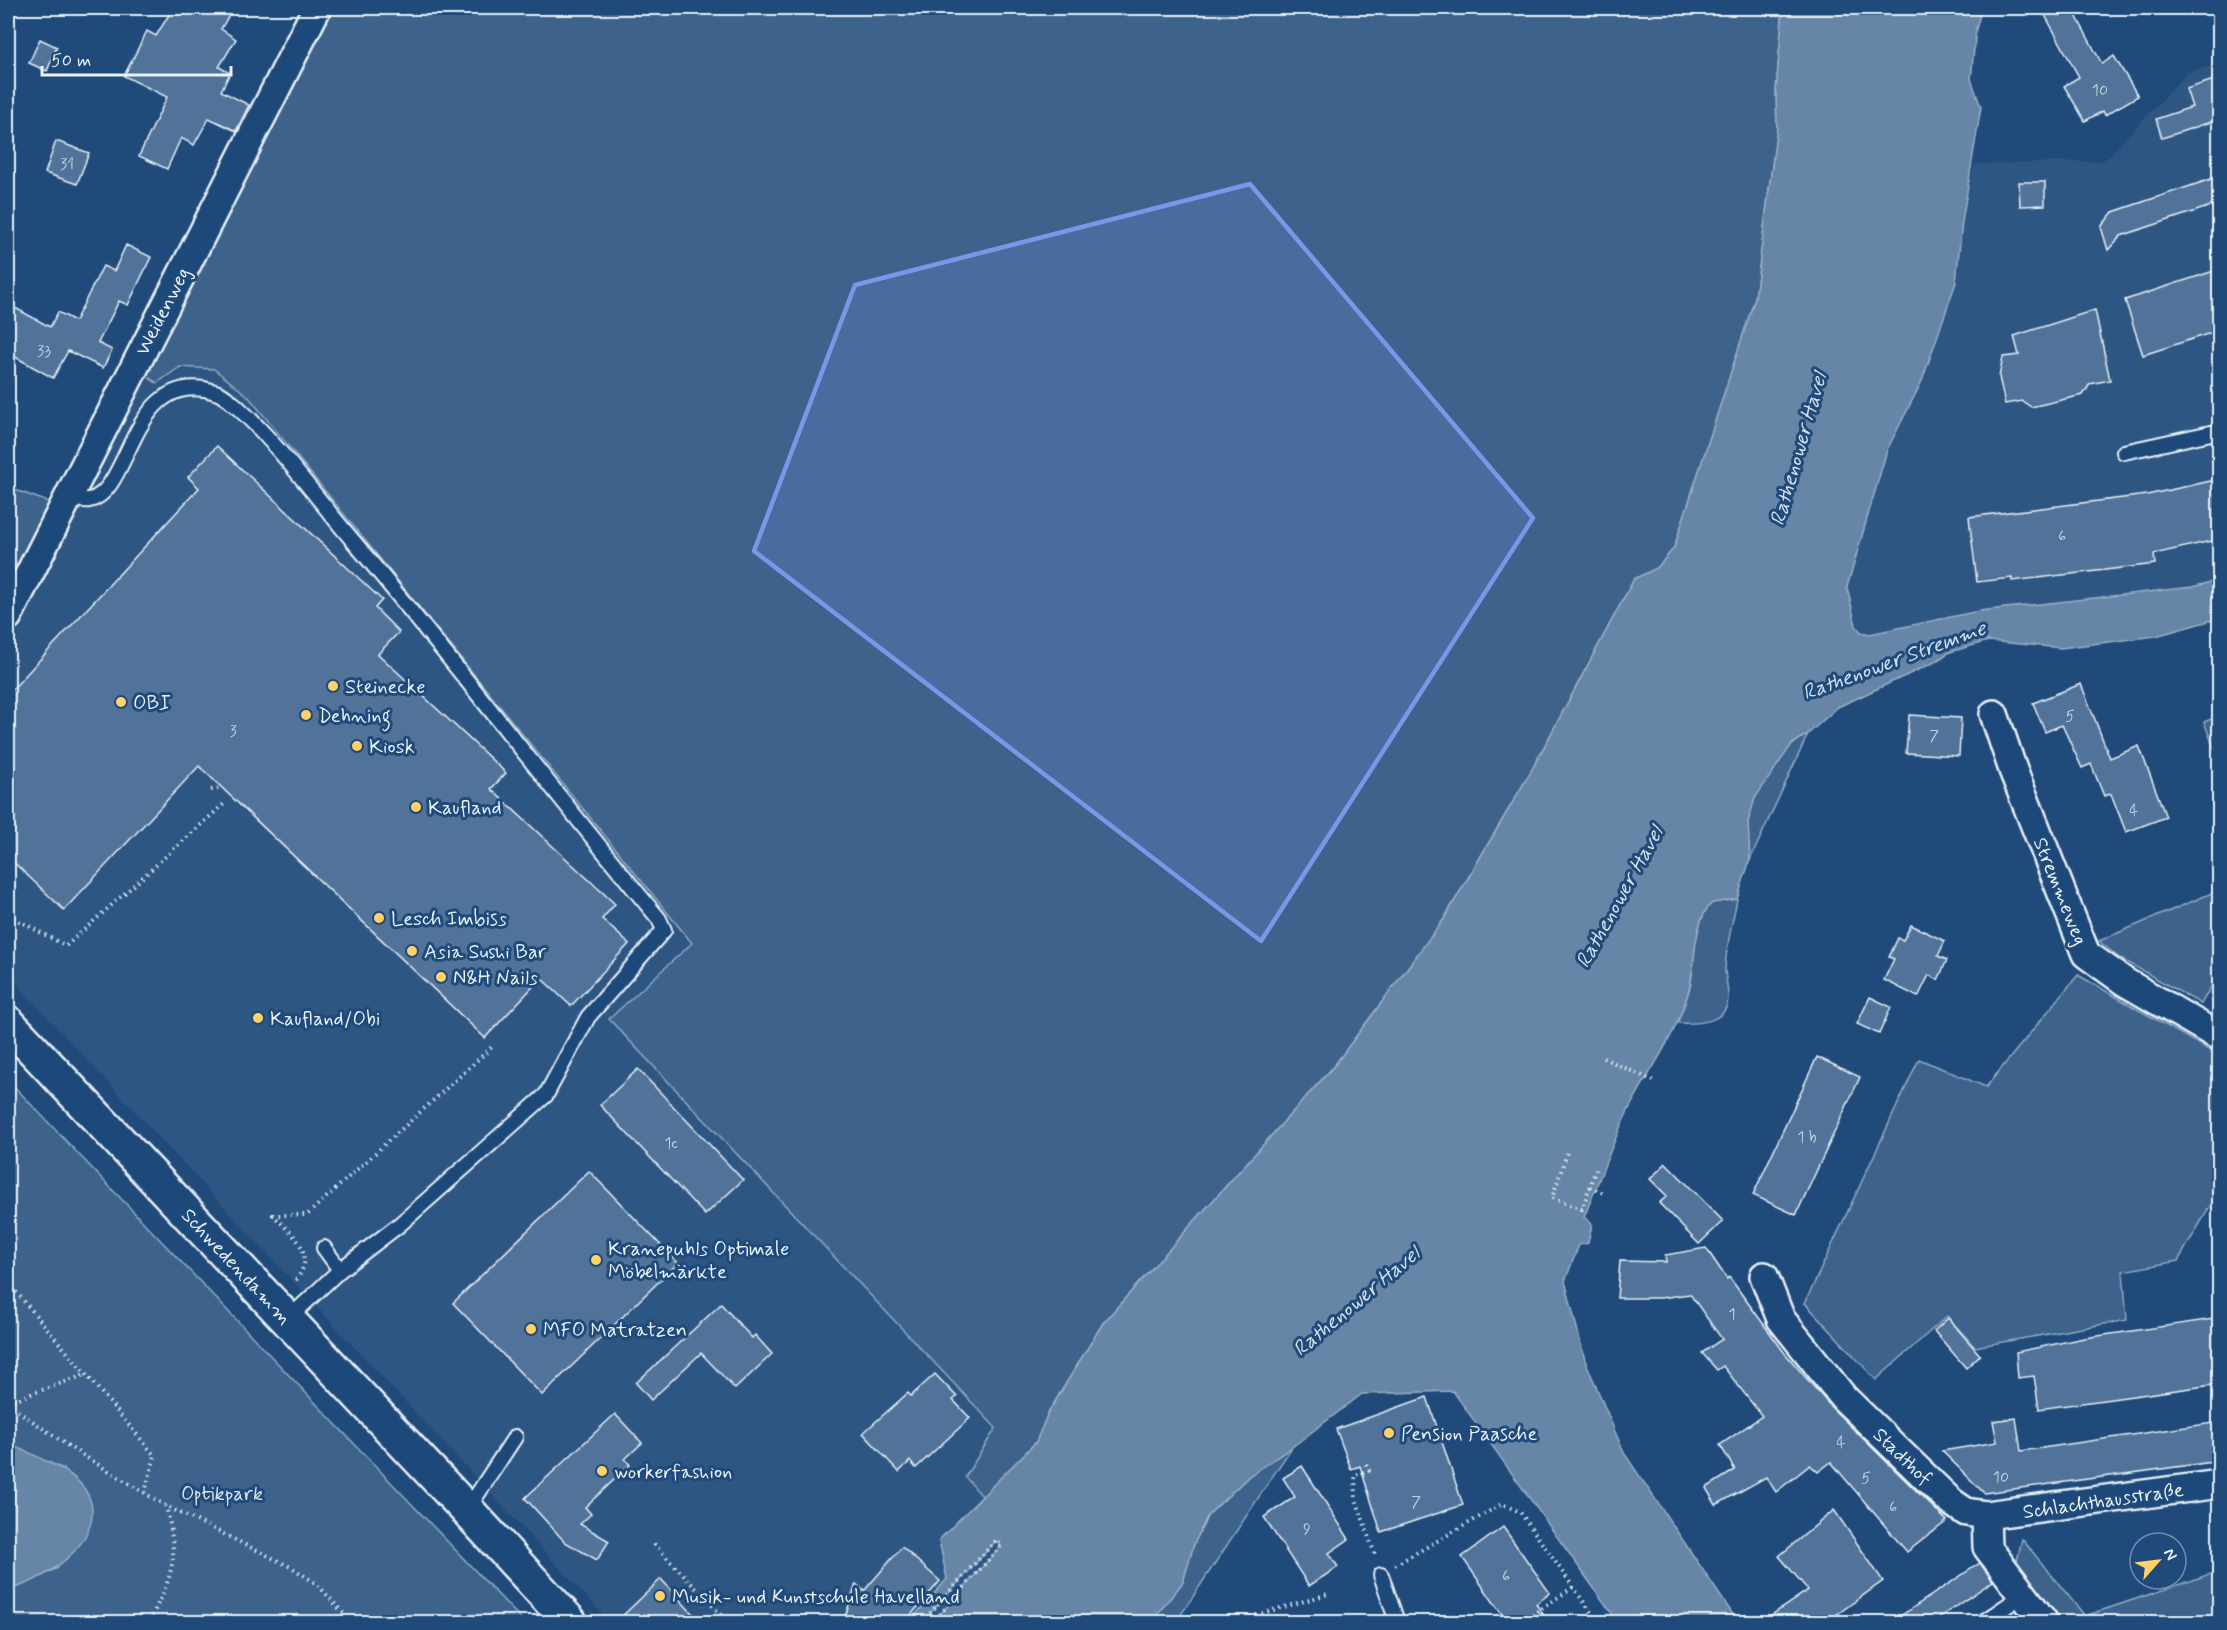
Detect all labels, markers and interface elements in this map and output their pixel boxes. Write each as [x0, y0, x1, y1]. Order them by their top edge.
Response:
scale bar [42, 39, 231, 77]
text: 50 m [51, 49, 91, 73]
house number: 10 [2092, 80, 2108, 101]
house number: 31 [60, 154, 74, 175]
street label: Weidenweg [130, 263, 197, 360]
house number: 33 [37, 341, 51, 362]
water label: Rathenower Havel [1764, 367, 1835, 529]
house number: 6 [2058, 526, 2066, 547]
water label: Rathenower Stremme [1799, 614, 1991, 707]
place label: Steinecke [345, 674, 425, 701]
marker: Steinecke [326, 679, 340, 693]
place label: OBI [133, 690, 171, 717]
marker: OBI [114, 695, 128, 709]
place label: Dehning [318, 703, 391, 732]
house number: 5 [2065, 706, 2075, 727]
marker: Dehning [299, 708, 313, 722]
house number: 3 [229, 721, 237, 742]
house number: 7 [1929, 726, 1939, 747]
place label: Kiosk [369, 734, 415, 761]
marker: Kiosk [350, 739, 364, 753]
place label: Kaufland [428, 795, 502, 822]
marker: Kaufland [409, 800, 423, 814]
house number: 4 [2129, 800, 2139, 821]
water label: Rathenower Havel [1569, 819, 1672, 973]
street label: Stremmeweg [2026, 834, 2093, 949]
place label: Lesch Imbiss [391, 906, 507, 933]
marker: Lesch Imbiss [372, 911, 386, 925]
place label: Asia Sushi Bar [424, 939, 547, 966]
marker: Asia Sushi Bar [405, 944, 419, 958]
place label: N&H Nails [453, 965, 538, 992]
marker: N&H Nails [434, 970, 448, 984]
place label: Kaufland/Obi [270, 1006, 380, 1033]
marker: Kaufland/Obi [251, 1011, 265, 1025]
house number: 1 b [1797, 1127, 1817, 1148]
house number: 1c [664, 1133, 678, 1154]
street label: Schwedendamm [175, 1203, 297, 1331]
place label: Kranepuhls Optimale Möbelmärkte [608, 1236, 789, 1286]
water label: Rathenower Havel [1287, 1239, 1428, 1363]
marker: Kranepuhls Optimale Möbelmärkte [589, 1253, 603, 1267]
house number: 1 [1728, 1304, 1736, 1325]
place label: MFO Matratzen [543, 1317, 687, 1344]
marker: MFO Matratzen [524, 1322, 538, 1336]
place label: Pension Paasche [1401, 1421, 1537, 1448]
street label: Stadthof [1866, 1422, 1938, 1492]
marker: Pension Paasche [1382, 1426, 1396, 1440]
house number: 4 [1836, 1432, 1846, 1453]
place label: workerfashion [614, 1459, 732, 1486]
marker: workerfashion [595, 1464, 609, 1478]
house number: 10 [1993, 1467, 2009, 1488]
house number: 5 [1861, 1468, 1871, 1489]
street label: Schlachthausstraße [2021, 1477, 2186, 1526]
park label: Optikpark [181, 1481, 263, 1508]
house number: 7 [1411, 1492, 1421, 1513]
house number: 6 [1889, 1497, 1897, 1518]
house number: 9 [1303, 1519, 1311, 1540]
north arrow [2128, 1531, 2188, 1591]
text: N [2158, 1545, 2182, 1564]
house number: 6 [1502, 1566, 1510, 1587]
place label: Musik- und Kunstschule Havelland [672, 1584, 960, 1611]
marker: Musik- und Kunstschule Havelland [653, 1589, 667, 1603]

